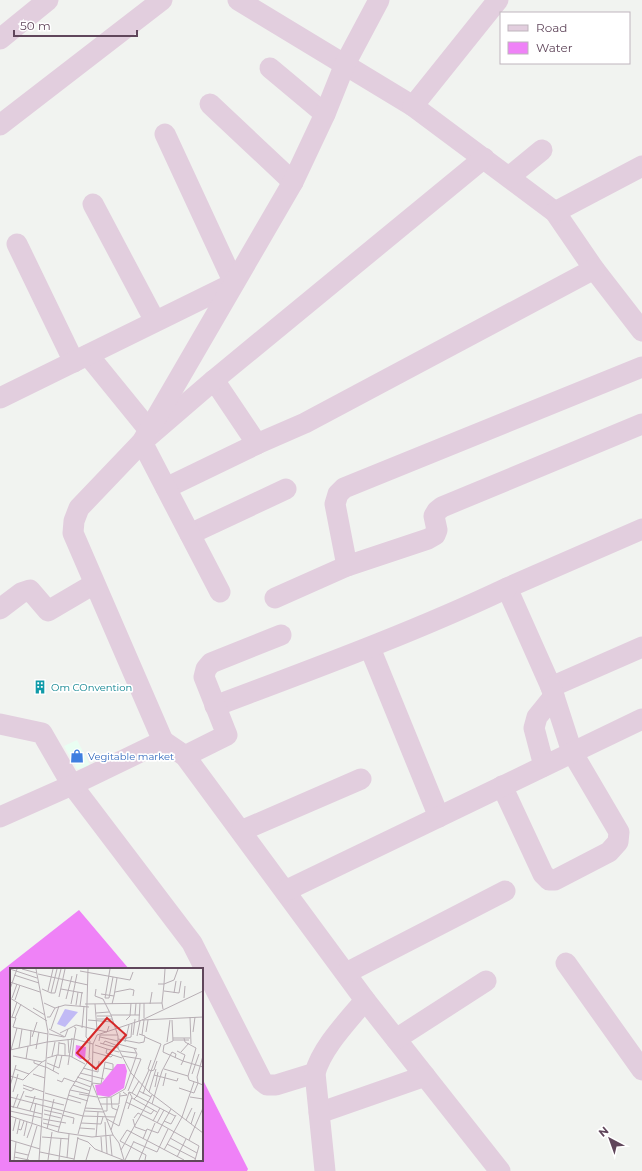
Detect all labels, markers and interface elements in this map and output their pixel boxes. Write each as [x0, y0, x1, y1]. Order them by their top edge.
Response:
scale bar [14, 12, 137, 38]
legend [500, 12, 630, 64]
text: 50 m [20, 18, 51, 33]
text: Road [536, 20, 567, 35]
text: Water [536, 40, 573, 55]
building icon: Om COnvention [32, 679, 48, 695]
place label: Om COnvention [51, 681, 132, 694]
shop icon: Vegitable market [69, 748, 85, 764]
place label: Vegitable market [88, 750, 174, 763]
inset map [10, 968, 203, 1161]
north arrow [590, 1119, 630, 1159]
text: N [595, 1123, 611, 1140]

